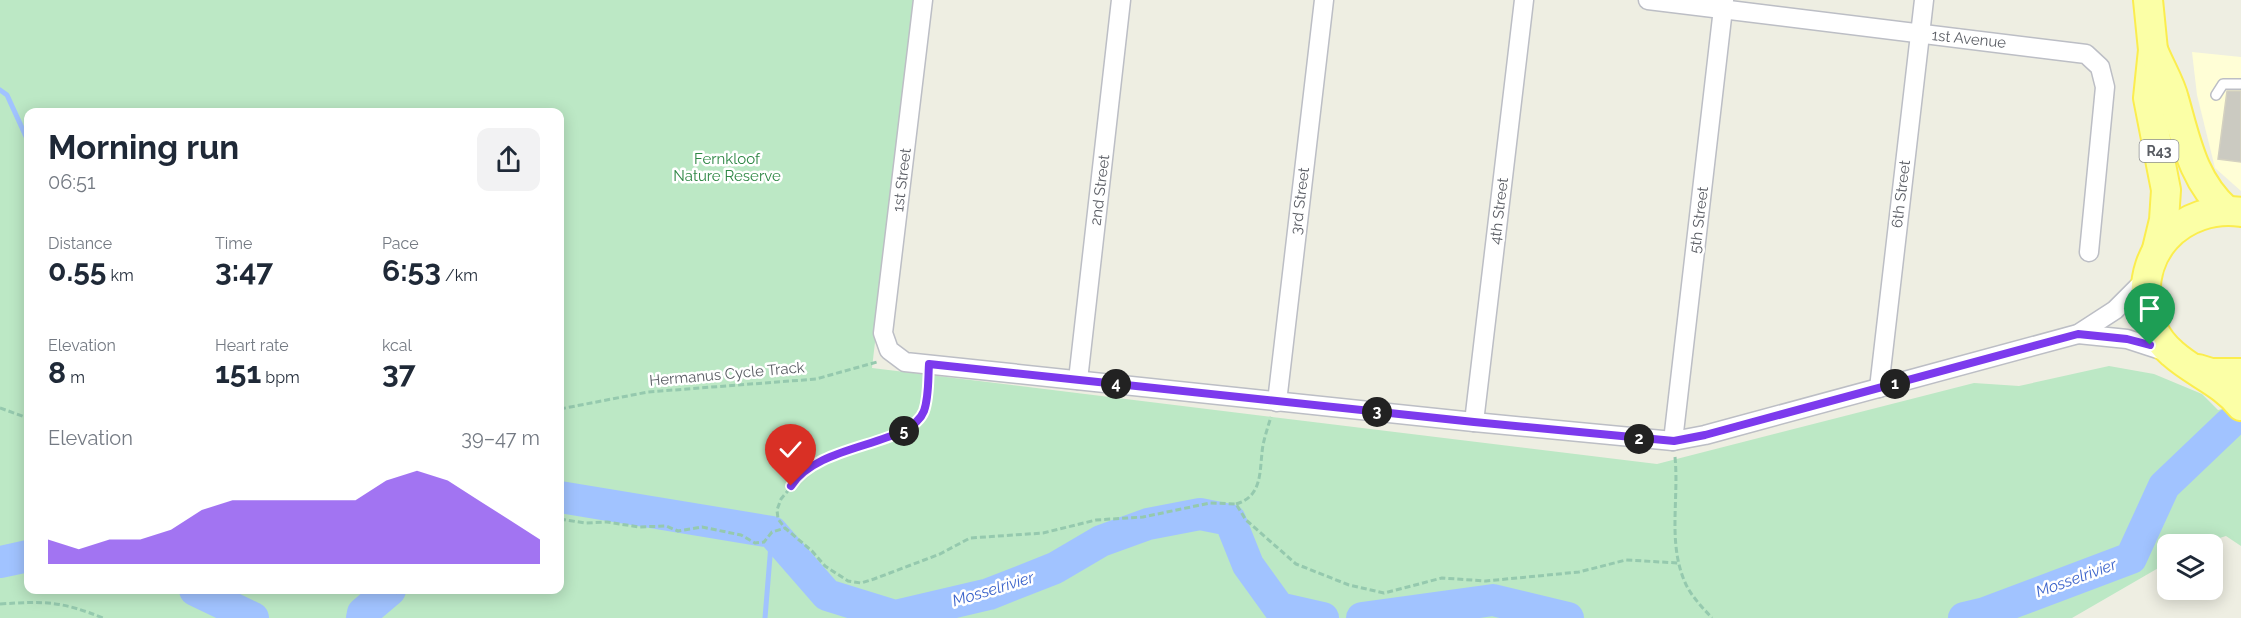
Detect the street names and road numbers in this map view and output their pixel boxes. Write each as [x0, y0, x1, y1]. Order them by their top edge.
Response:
street label: 1st Avenue [1931, 26, 2007, 52]
road number: R43 [2140, 140, 2178, 162]
street label: 1st Street [889, 147, 915, 213]
street label: 2nd Street [1087, 154, 1113, 226]
street label: 6th Street [1888, 159, 1914, 229]
street label: 3rd Street [1287, 166, 1313, 236]
street label: 4th Street [1486, 176, 1512, 246]
street label: 5th Street [1686, 185, 1712, 255]
street label: Hermanus Cycle Track [649, 358, 805, 390]

